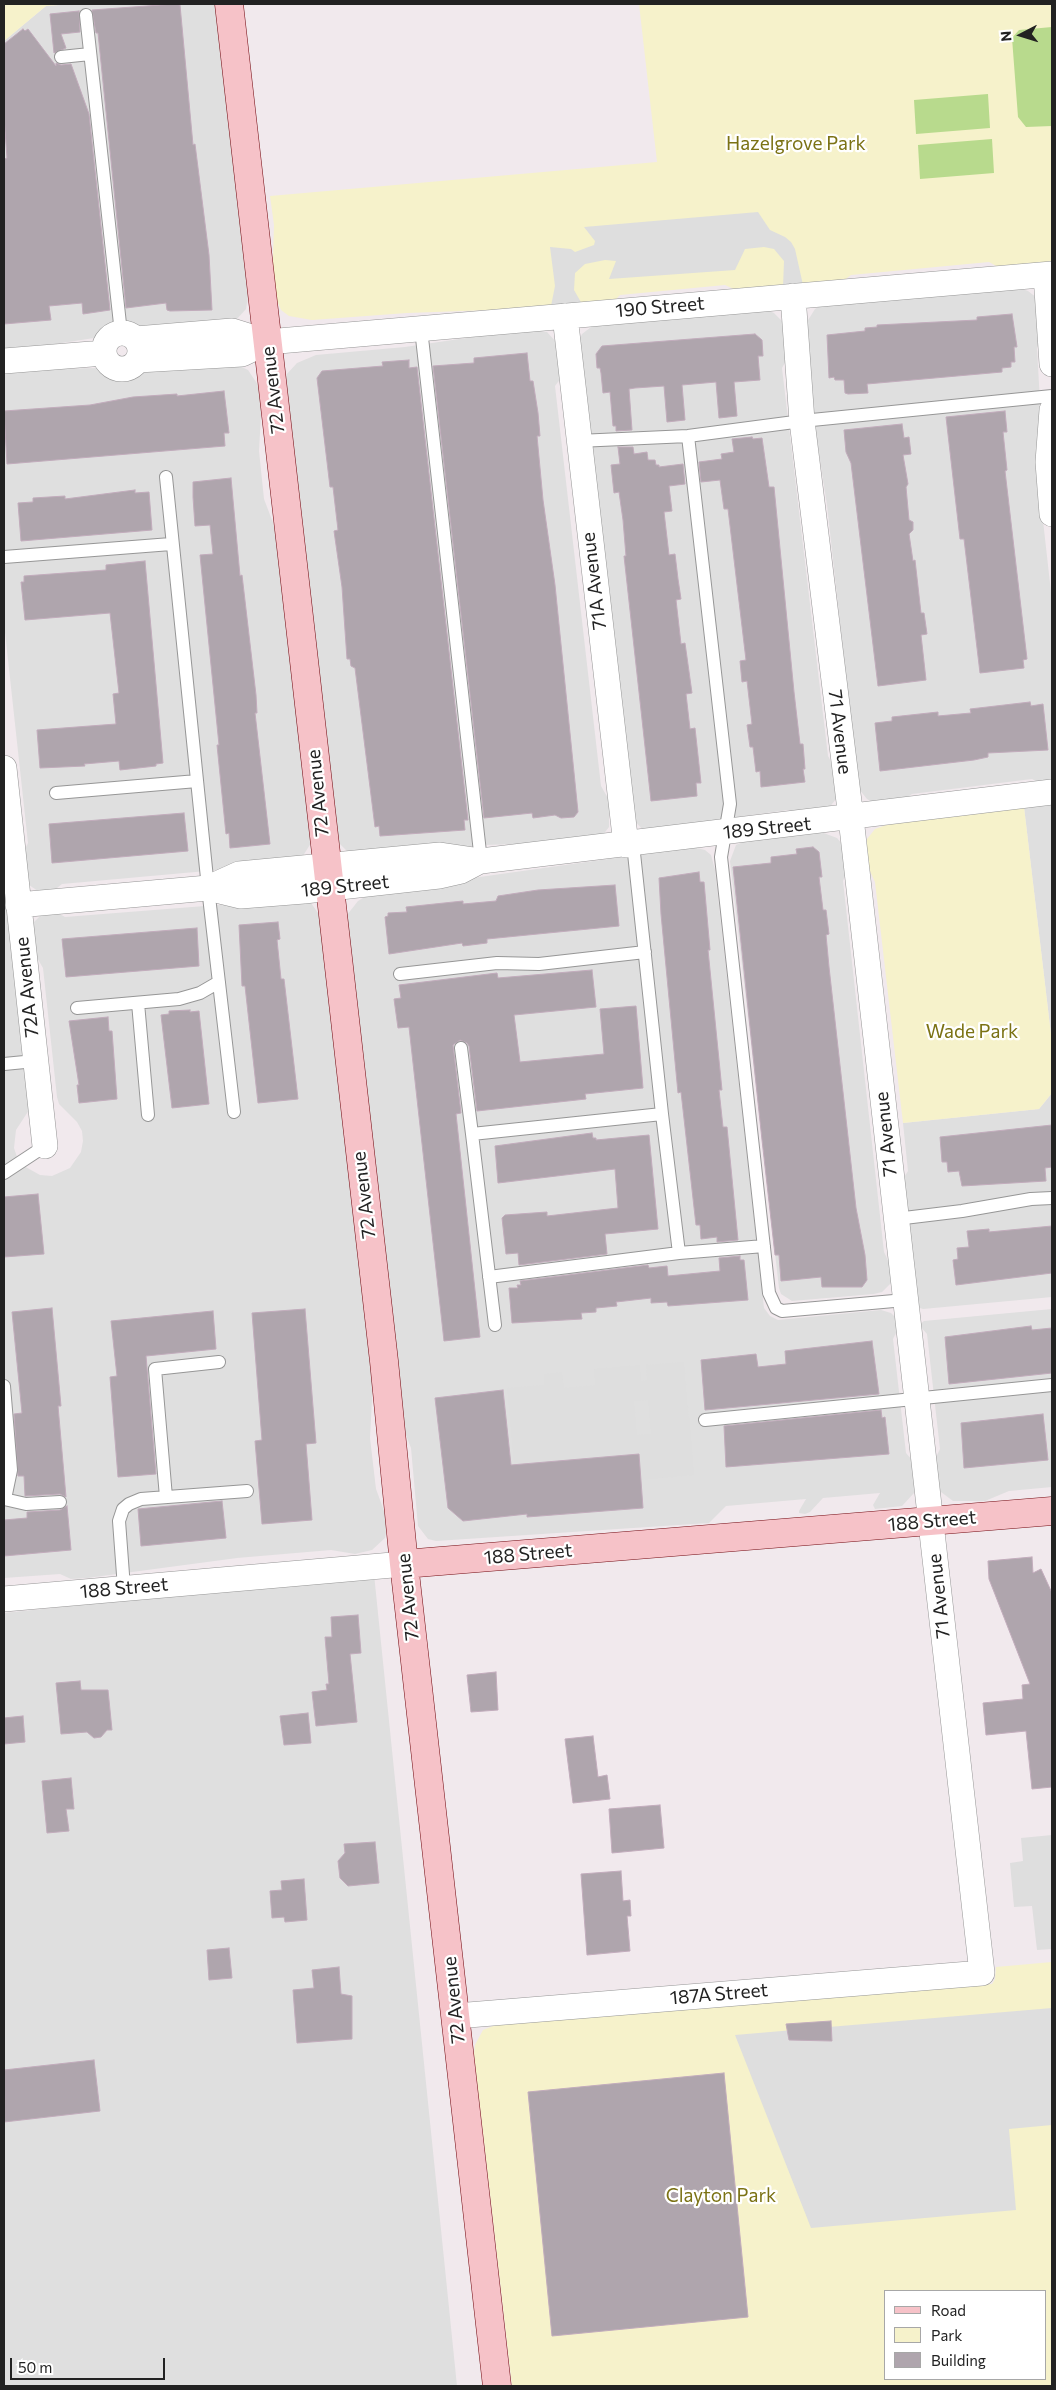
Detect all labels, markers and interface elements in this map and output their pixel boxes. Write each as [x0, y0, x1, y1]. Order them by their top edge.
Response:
north arrow [996, 10, 1046, 60]
text: N [997, 30, 1014, 42]
park label: Hazelgrove Park [726, 133, 866, 155]
street label: 190 Street [614, 292, 706, 322]
street label: 72 Avenue [256, 345, 290, 435]
street label: 71A Avenue [577, 531, 611, 631]
street label: 71 Avenue [823, 688, 857, 776]
street label: 72 Avenue [302, 748, 334, 838]
street label: 189 Street [722, 812, 812, 844]
street label: 189 Street [300, 870, 390, 902]
street label: 72A Avenue [10, 936, 44, 1038]
park label: Wade Park [926, 1021, 1018, 1043]
street label: 71 Avenue [870, 1090, 902, 1178]
street label: 72 Avenue [347, 1150, 381, 1240]
street label: 188 Street [887, 1506, 977, 1536]
street label: 188 Street [483, 1539, 573, 1569]
street label: 72 Avenue [392, 1552, 424, 1642]
street label: 71 Avenue [923, 1552, 955, 1640]
street label: 188 Street [79, 1573, 169, 1603]
street label: 72 Avenue [438, 1955, 470, 2045]
street label: 187A Street [669, 1978, 769, 2010]
park label: Clayton Park [666, 2185, 776, 2207]
legend [884, 2290, 1046, 2380]
text: Road [931, 2301, 966, 2319]
text: Park [931, 2326, 962, 2344]
scale bar [12, 2348, 168, 2380]
text: Building [931, 2351, 986, 2369]
text: 50 m [18, 2358, 52, 2376]

